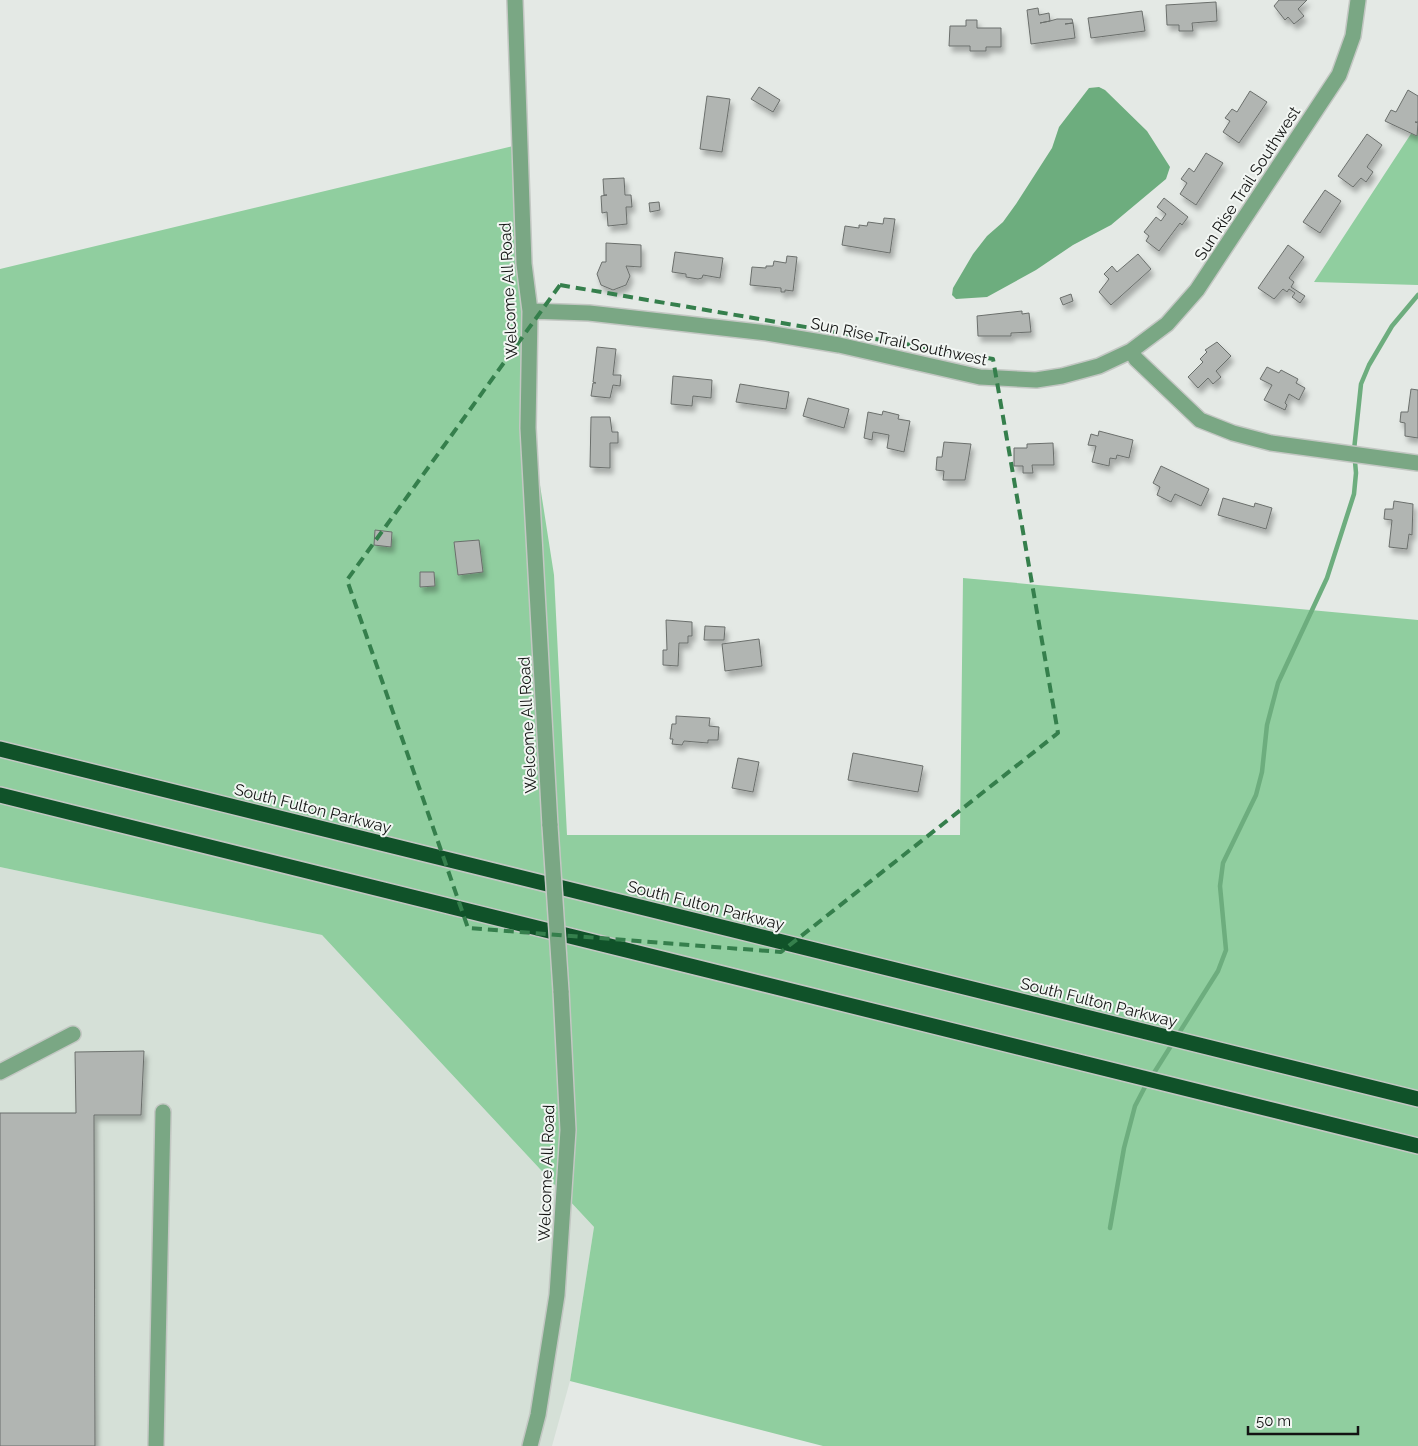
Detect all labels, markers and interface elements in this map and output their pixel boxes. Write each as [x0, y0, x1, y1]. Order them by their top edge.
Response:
street label: Sun Rise Trail Southwest [1191, 102, 1305, 264]
street label: Welcome All Road [495, 222, 522, 360]
street label: Sun Rise Trail Southwest [809, 314, 989, 370]
street label: Welcome All Road [514, 656, 541, 794]
street label: South Fulton Parkway [232, 780, 394, 837]
street label: South Fulton Parkway [625, 877, 787, 934]
street label: South Fulton Parkway [1018, 974, 1180, 1031]
street label: Welcome All Road [535, 1104, 558, 1242]
scale bar [1248, 1404, 1358, 1436]
text: 50 m [1256, 1412, 1291, 1430]

